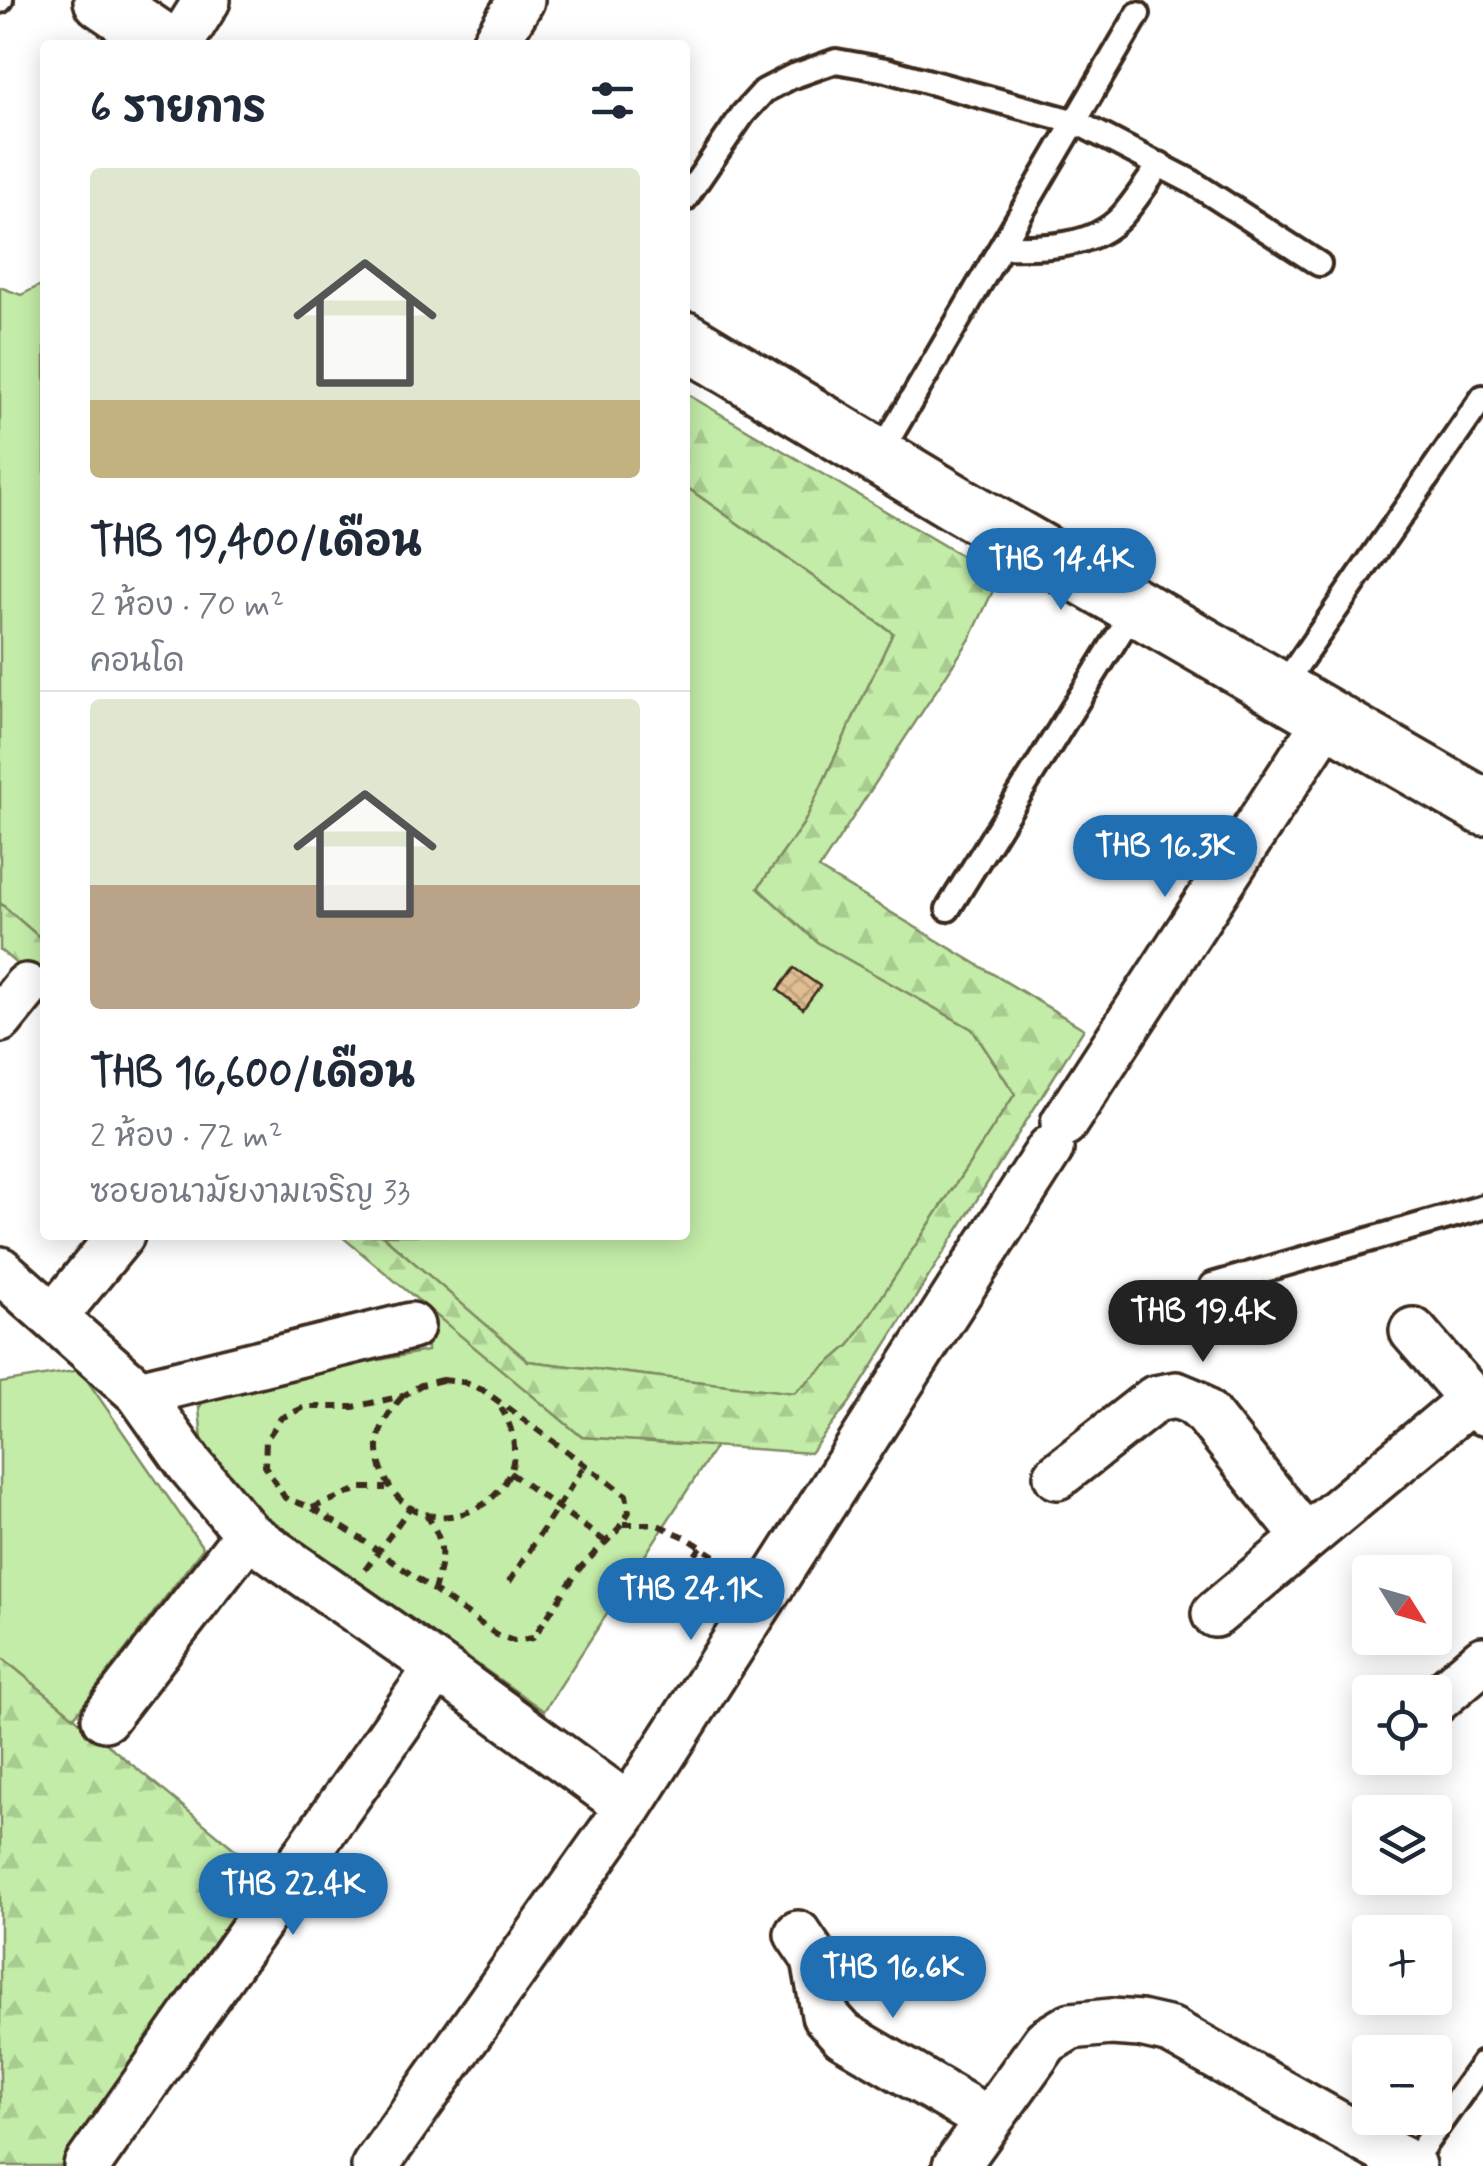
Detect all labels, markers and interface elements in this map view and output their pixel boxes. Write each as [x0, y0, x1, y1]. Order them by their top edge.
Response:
icon: filters [585, 73, 640, 128]
text: 6 รายการ [90, 82, 266, 137]
icon: home [275, 233, 455, 413]
text: THB 19,400/เดือน [90, 516, 422, 571]
pin: THB 14.4K [947, 528, 1175, 613]
text: THB 14.4K [988, 539, 1134, 581]
text: 2 ห้อง · 70 m² [90, 585, 284, 627]
text: คอนโด [90, 641, 184, 683]
icon: home [275, 764, 455, 944]
pin: THB 16.3K [1051, 815, 1279, 900]
text: THB 16.3K [1095, 826, 1235, 868]
text: THB 16,600/เดือน [90, 1047, 415, 1102]
text: 2 ห้อง · 72 m² [90, 1116, 283, 1158]
text: ซอยอนามัยงามเจริญ 33 [90, 1172, 410, 1214]
pin: THB 19.4K [1089, 1280, 1317, 1365]
text: THB 19.4K [1130, 1291, 1276, 1333]
north arrow [1352, 1555, 1452, 1655]
map controls [1352, 1555, 1452, 2135]
pin: THB 24.1K [577, 1558, 805, 1643]
text: THB 24.1K [620, 1569, 762, 1611]
button: locate [1352, 1675, 1452, 1775]
button: layers [1352, 1795, 1452, 1895]
pin: THB 22.4K [179, 1853, 407, 1938]
text: THB 22.4K [221, 1864, 365, 1906]
button: + [1352, 1915, 1452, 2015]
pin: THB 16.6K [779, 1936, 1007, 2021]
text: THB 16.6K [822, 1947, 964, 1989]
button: − [1352, 2035, 1452, 2135]

